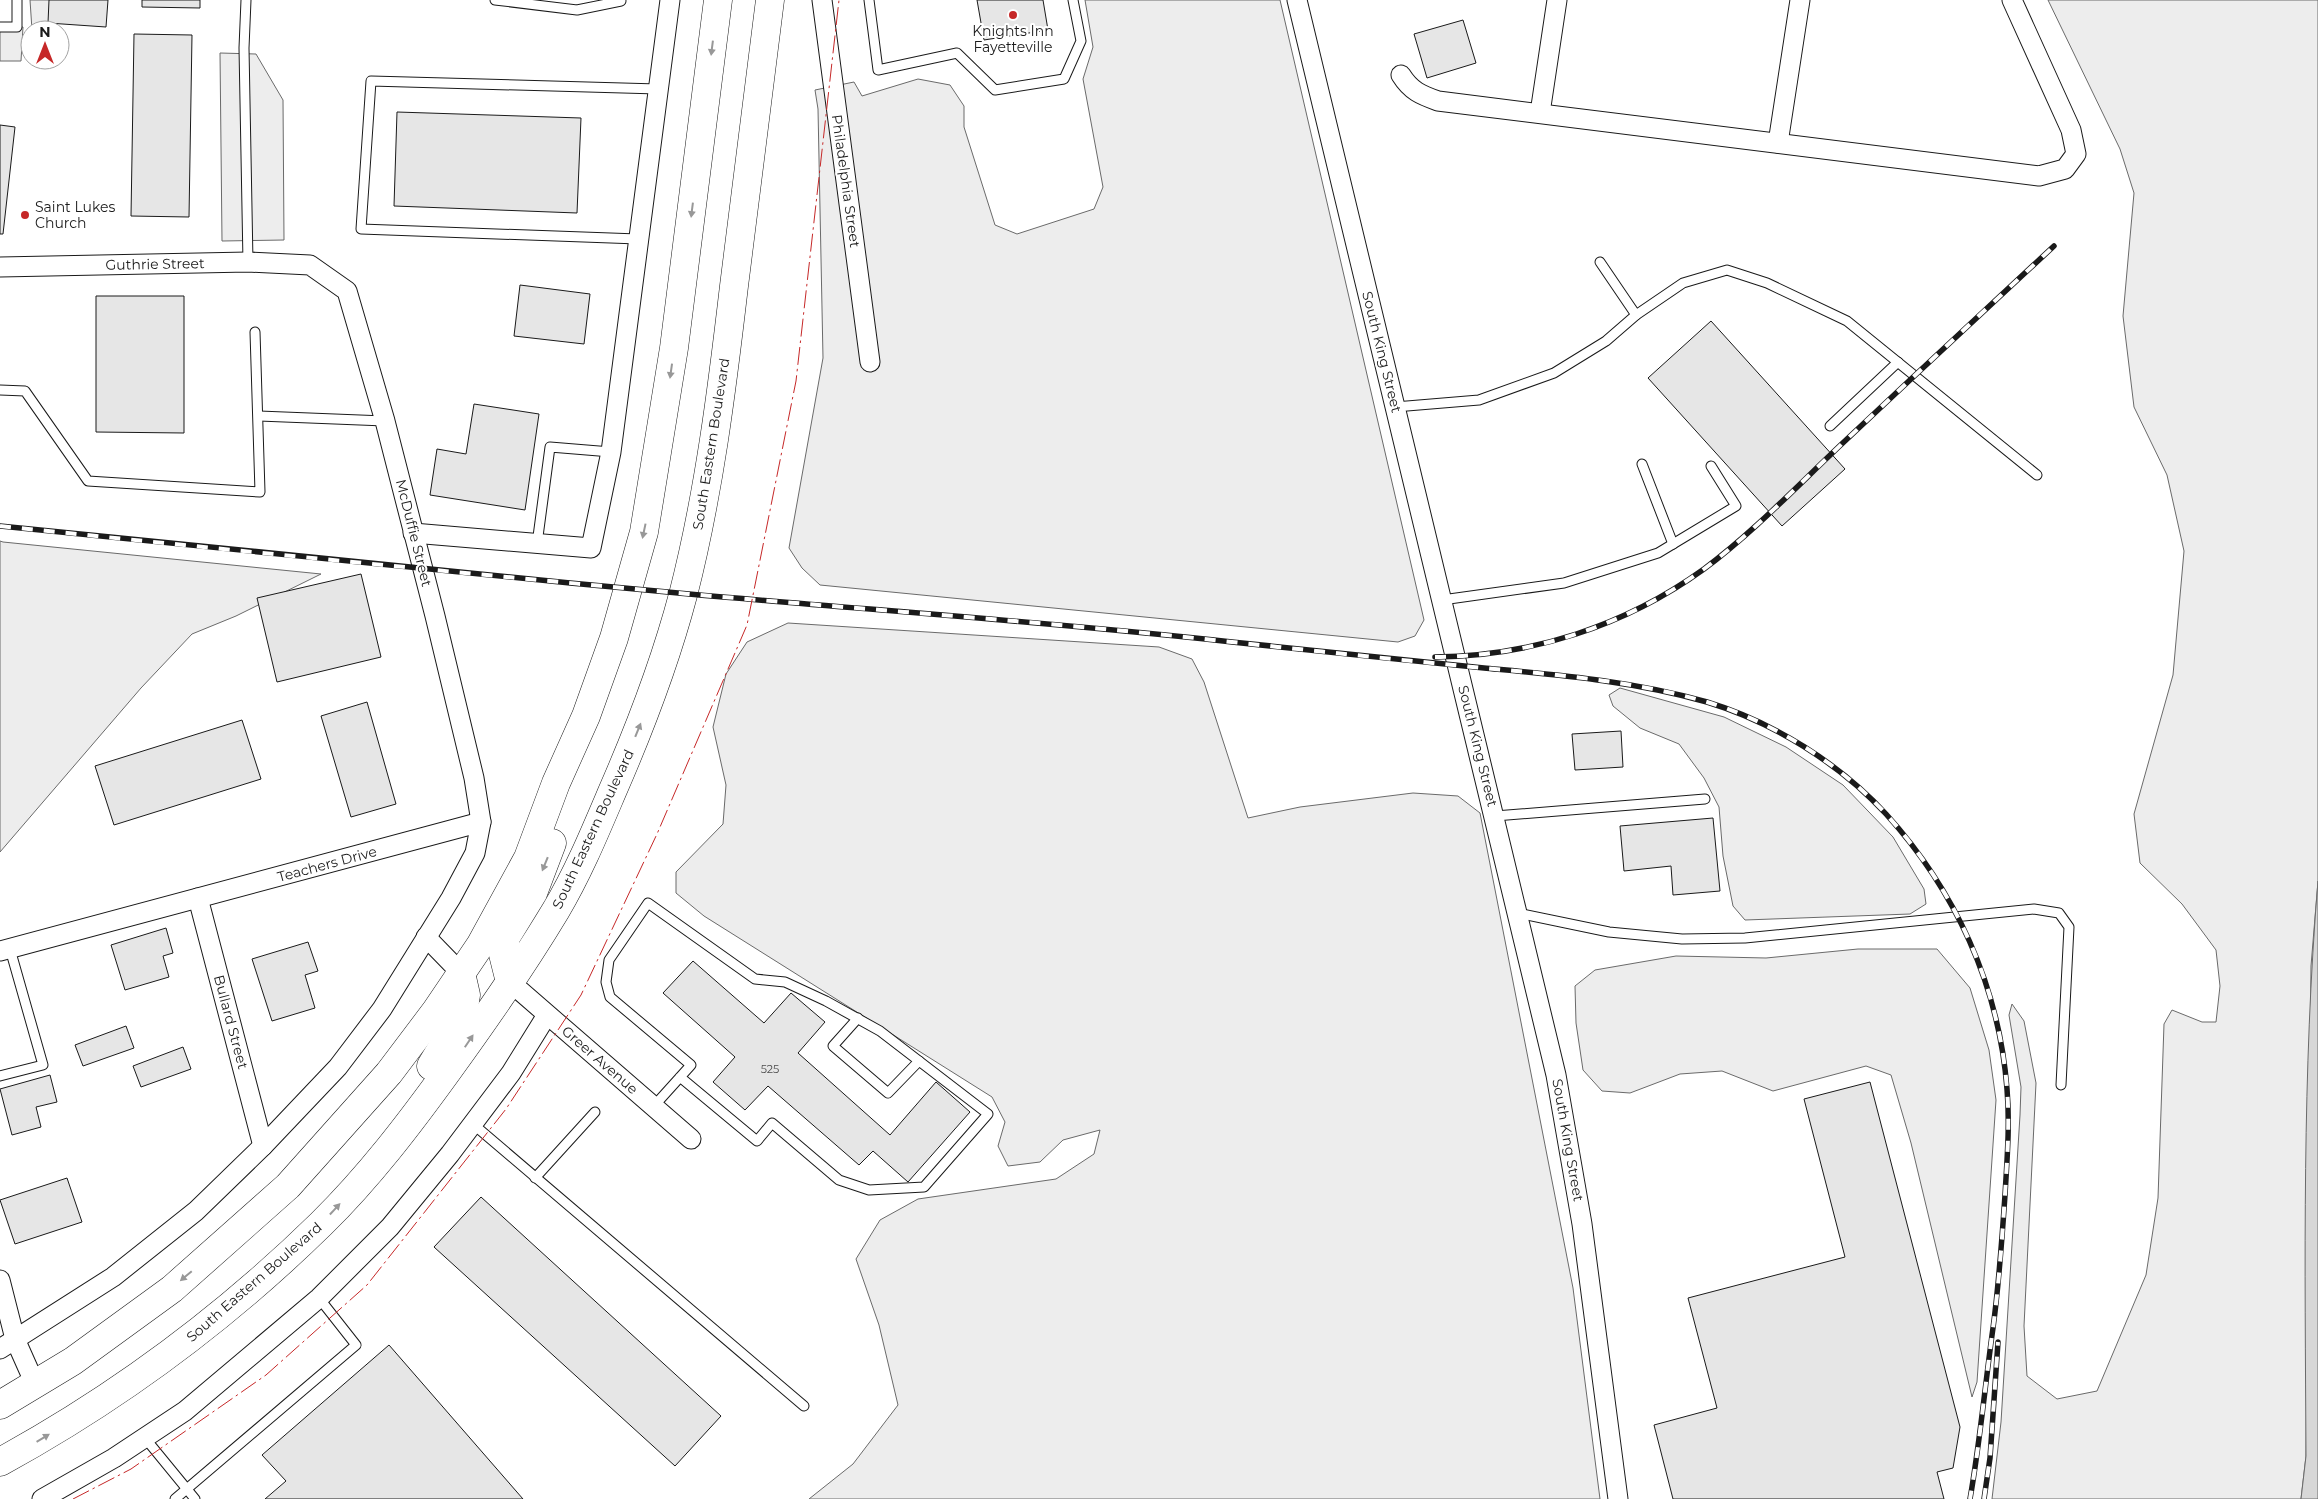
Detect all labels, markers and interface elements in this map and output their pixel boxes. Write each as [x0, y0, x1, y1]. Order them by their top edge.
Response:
marker: Knights Inn Fayetteville [1007, 9, 1019, 21]
north arrow [20, 20, 70, 70]
place label: Knights Inn Fayetteville [972, 22, 1054, 56]
text: N [39, 23, 51, 41]
one-way arrow [708, 41, 716, 57]
street label: Philadelphia Street [828, 113, 864, 249]
place label: Saint Lukes Church [35, 198, 116, 232]
one-way arrow [687, 202, 695, 218]
marker: Saint Lukes Church [19, 209, 31, 221]
street label: Guthrie Street [105, 254, 205, 274]
street label: South King Street [1358, 289, 1406, 415]
street label: South Eastern Boulevard [689, 357, 733, 531]
one-way arrow [666, 363, 674, 379]
street label: McDuffie Street [392, 477, 436, 589]
one-way arrow [640, 523, 648, 539]
street label: South King Street [1454, 683, 1502, 809]
one-way arrow [634, 723, 642, 738]
street label: South Eastern Boulevard [548, 746, 638, 912]
street label: Teachers Drive [275, 842, 379, 886]
one-way arrow [541, 857, 549, 872]
street label: Bullard Street [210, 973, 252, 1071]
street label: Greer Avenue [558, 1022, 642, 1098]
one-way arrow [464, 1035, 474, 1048]
house number: 525 [761, 1062, 779, 1076]
street label: South King Street [1548, 1077, 1588, 1203]
one-way arrow [329, 1204, 341, 1216]
street label: South Eastern Boulevard [183, 1218, 325, 1346]
one-way arrow [180, 1271, 193, 1282]
one-way arrow [36, 1434, 49, 1443]

